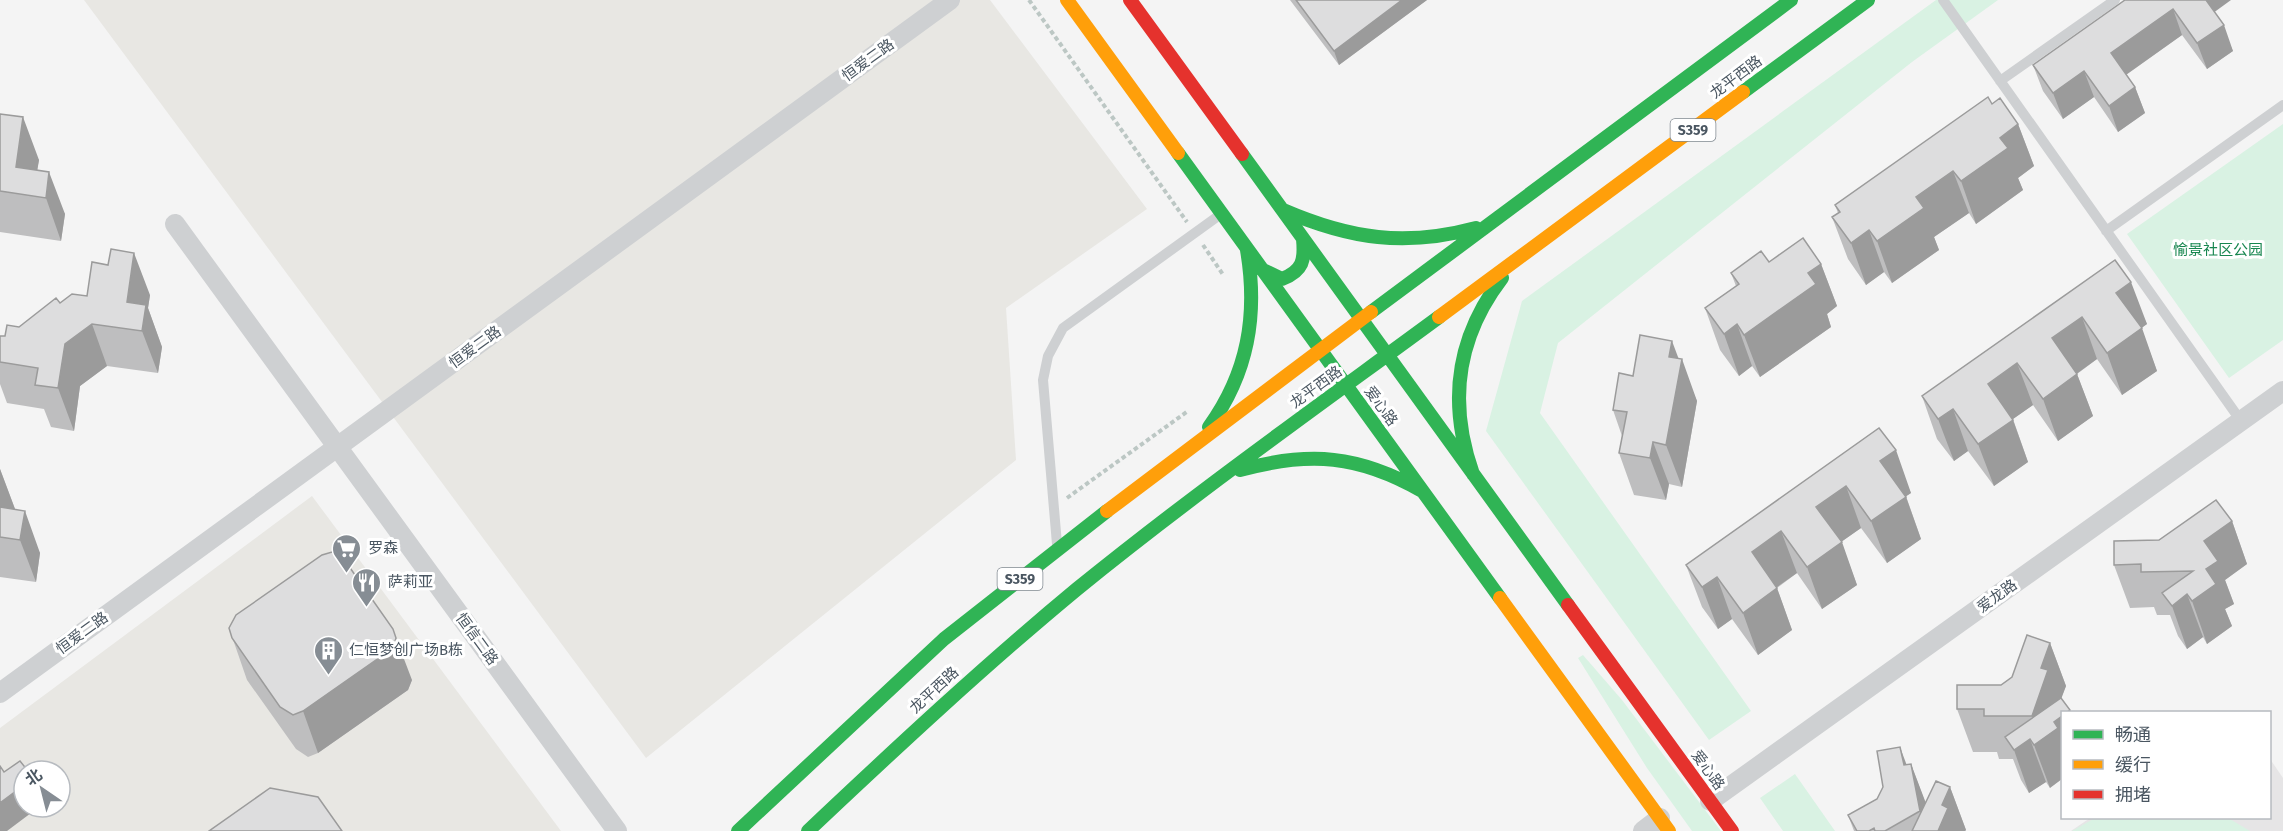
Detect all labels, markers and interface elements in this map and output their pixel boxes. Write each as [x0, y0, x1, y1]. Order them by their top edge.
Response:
street label: 恒爱二路 [838, 35, 898, 85]
street label: 龙平西路 [1707, 52, 1765, 102]
road number: S359 [1670, 119, 1716, 141]
park label: 愉景社区公园 [2173, 241, 2263, 259]
street label: 恒爱二路 [445, 322, 505, 372]
street label: 龙平西路 [1286, 362, 1346, 412]
street label: 爱心路 [1360, 383, 1402, 429]
supermarket icon: 罗森 [331, 532, 363, 574]
place label: 罗森 [368, 539, 398, 557]
restaurant icon: 萨莉亚 [351, 566, 383, 608]
road number: S359 [998, 568, 1042, 590]
place label: 萨莉亚 [388, 573, 433, 591]
street label: 爱龙路 [1974, 575, 2020, 617]
street label: 恒爱二路 [52, 608, 112, 658]
street label: 恒信二路 [452, 609, 502, 669]
building icon: 仁恒梦创广场B栋 [312, 634, 344, 676]
place label: 仁恒梦创广场B栋 [349, 641, 463, 659]
street label: 龙平西路 [906, 663, 962, 717]
legend [2061, 711, 2271, 819]
text: 畅通 [2115, 724, 2151, 746]
street label: 爱心路 [1687, 747, 1729, 793]
text: 缓行 [2115, 754, 2151, 776]
north arrow [12, 759, 72, 819]
text: 北 [22, 765, 46, 789]
text: 拥堵 [2115, 784, 2151, 806]

